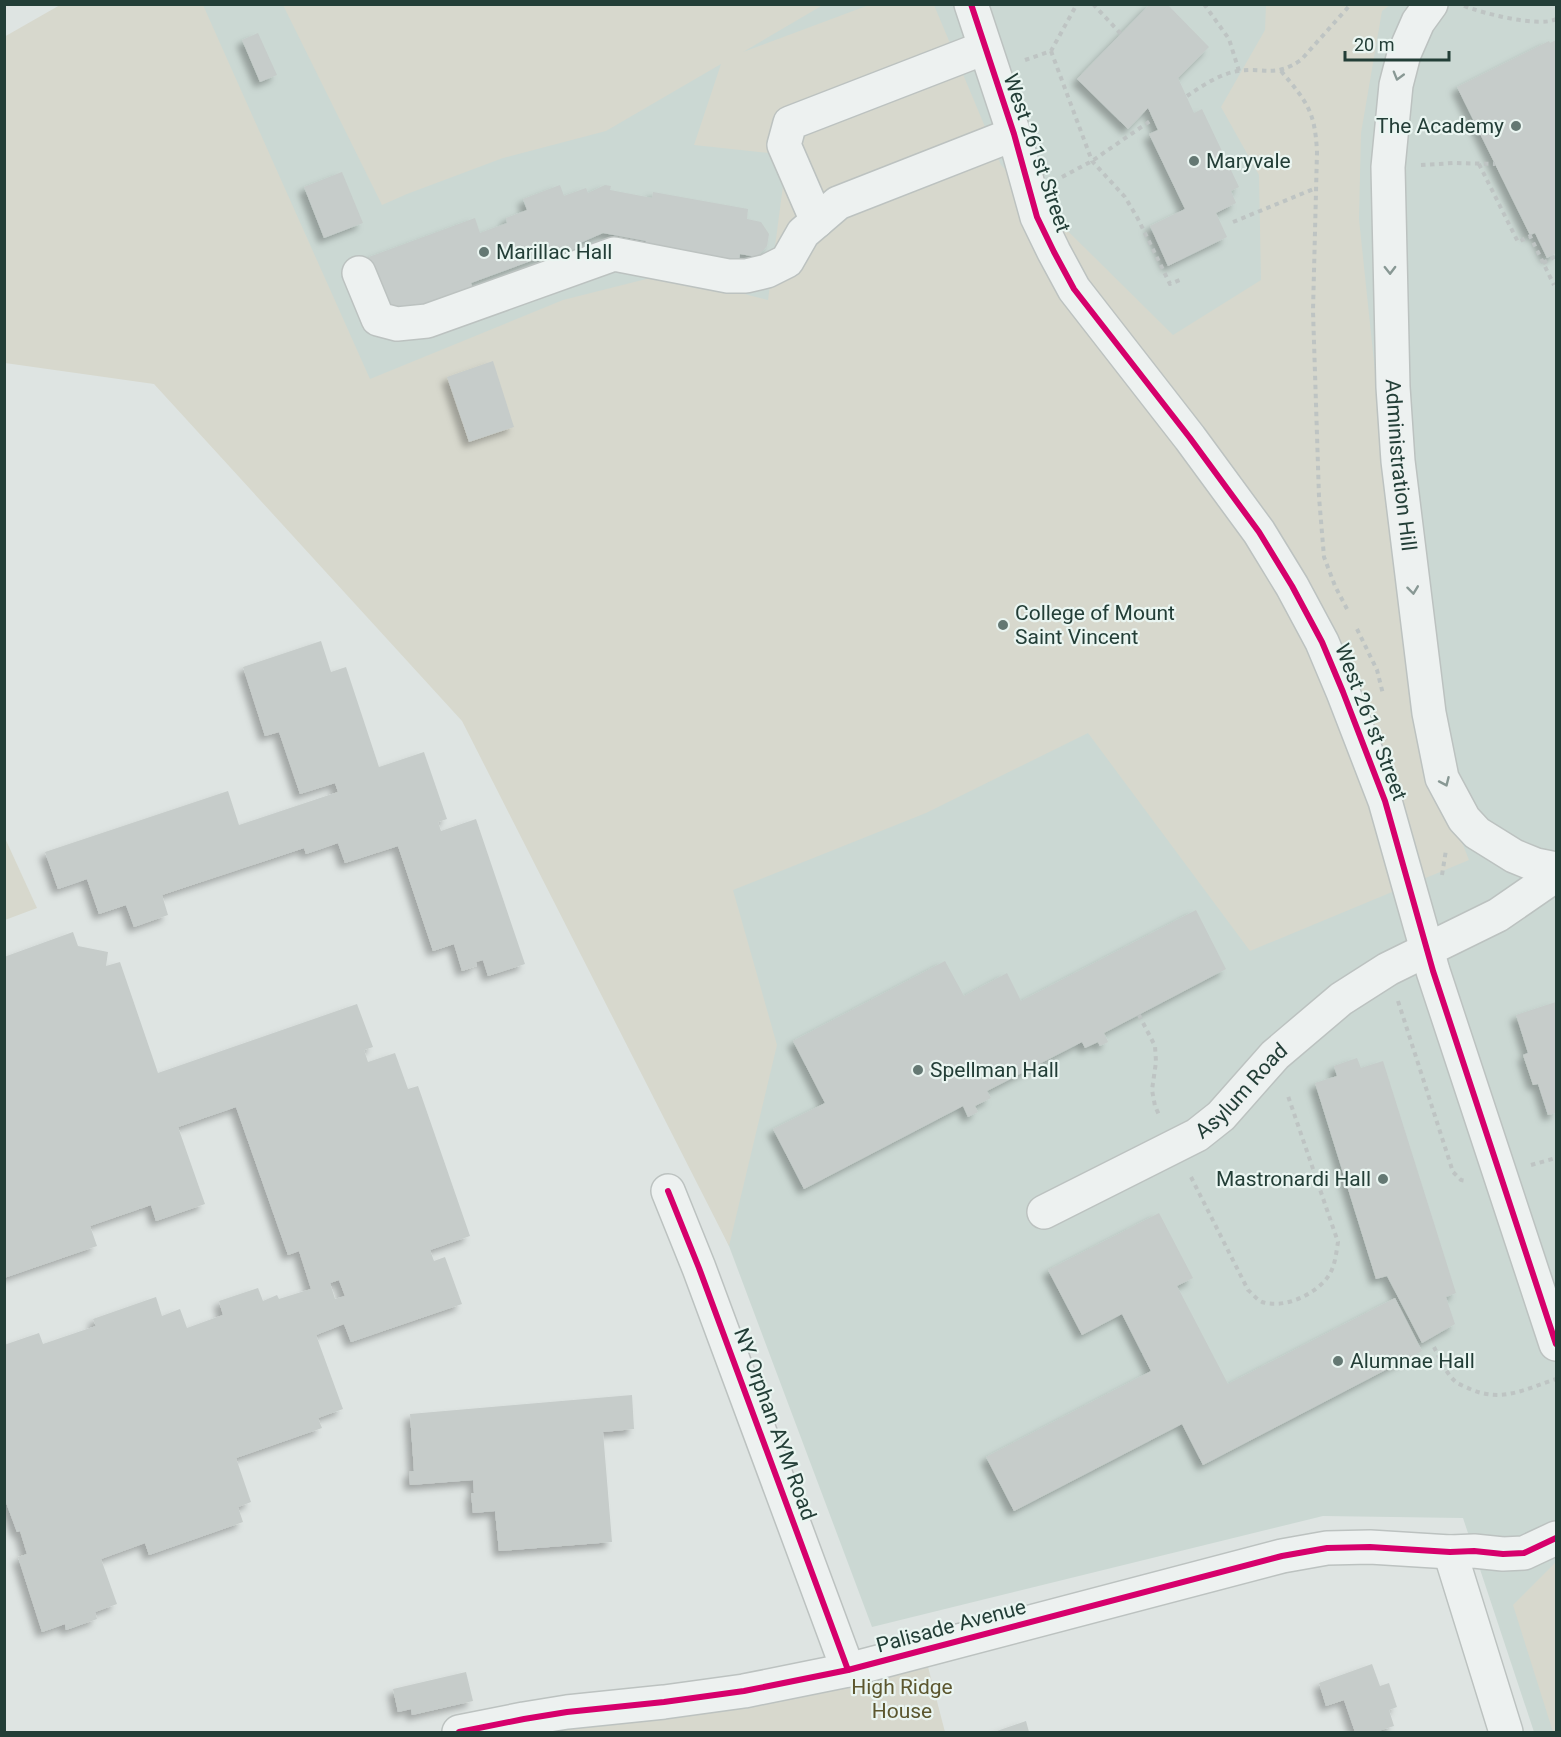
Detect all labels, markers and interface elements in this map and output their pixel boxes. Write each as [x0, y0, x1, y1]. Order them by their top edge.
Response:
scale bar [1345, 24, 1448, 62]
text: 20 m [1354, 34, 1394, 55]
one-way arrow [1393, 70, 1405, 81]
street label: West 261st Street [999, 71, 1075, 236]
place label: The Academy [1376, 114, 1504, 138]
marker: The Academy [1509, 119, 1523, 133]
place label: Maryvale [1206, 149, 1291, 173]
marker: Maryvale [1187, 154, 1201, 168]
place label: Marillac Hall [496, 240, 612, 264]
marker: Marillac Hall [477, 245, 491, 259]
one-way arrow [1384, 266, 1397, 275]
street label: Administration Hill [1381, 379, 1421, 552]
one-way arrow [1407, 586, 1419, 595]
place label: College of Mount Saint Vincent [1015, 601, 1175, 649]
marker: College of Mount Saint Vincent [996, 618, 1010, 632]
street label: West 261st Street [1330, 640, 1412, 804]
one-way arrow [1438, 776, 1450, 787]
street label: Asylum Road [1190, 1038, 1292, 1144]
place label: Spellman Hall [930, 1058, 1059, 1082]
marker: Spellman Hall [911, 1063, 925, 1077]
place label: Mastronardi Hall [1216, 1167, 1371, 1191]
marker: Mastronardi Hall [1376, 1172, 1390, 1186]
street label: NY Orphan AYM Road [729, 1325, 821, 1523]
place label: Alumnae Hall [1350, 1349, 1475, 1373]
marker: Alumnae Hall [1331, 1354, 1345, 1368]
street label: Palisade Avenue [874, 1594, 1028, 1658]
park label: High Ridge House [851, 1675, 953, 1723]

